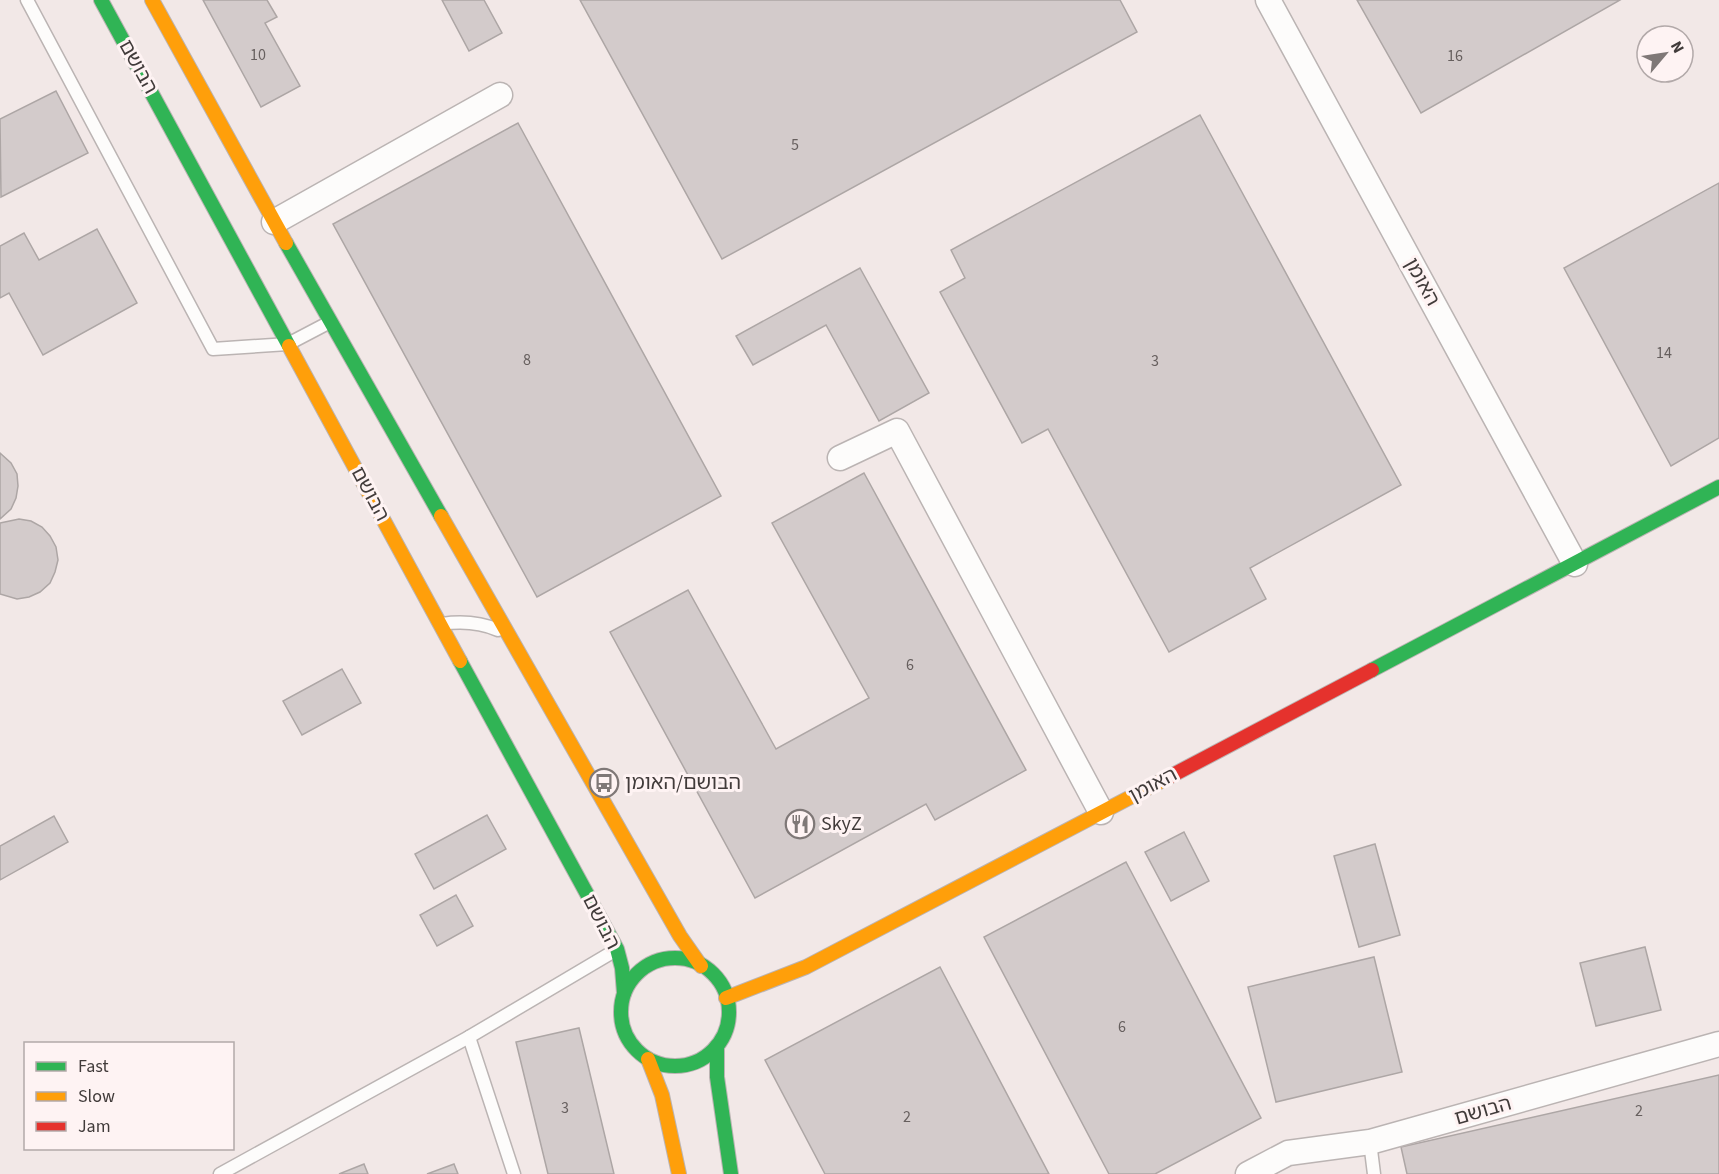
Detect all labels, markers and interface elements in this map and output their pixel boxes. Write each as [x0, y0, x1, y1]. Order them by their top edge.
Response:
north arrow [1635, 24, 1695, 84]
street label: הבושם [112, 35, 164, 99]
text: N [1665, 37, 1689, 57]
house number: 10 [250, 44, 266, 66]
house number: 16 [1447, 45, 1463, 67]
house number: 5 [791, 134, 799, 156]
street label: האומן [1397, 253, 1447, 311]
house number: 14 [1656, 342, 1672, 364]
house number: 8 [523, 349, 531, 371]
house number: 3 [1151, 350, 1159, 372]
street label: הבושם [344, 462, 396, 526]
house number: 6 [906, 654, 914, 676]
street label: האומן [1124, 761, 1182, 809]
bus stop icon: הבושם/האומן [588, 767, 620, 799]
place label: הבושם/האומן [625, 769, 741, 797]
restaurant icon: SkyZ [784, 808, 816, 840]
place label: SkyZ [821, 810, 862, 838]
street label: הבושם [575, 890, 627, 954]
house number: 6 [1118, 1016, 1126, 1038]
legend [24, 1042, 234, 1150]
text: Fast [78, 1054, 109, 1079]
text: Slow [78, 1084, 115, 1109]
street label: הבושם [1451, 1090, 1515, 1132]
house number: 3 [561, 1097, 569, 1119]
house number: 2 [1635, 1100, 1643, 1122]
house number: 2 [903, 1106, 911, 1128]
text: Jam [78, 1114, 111, 1139]

